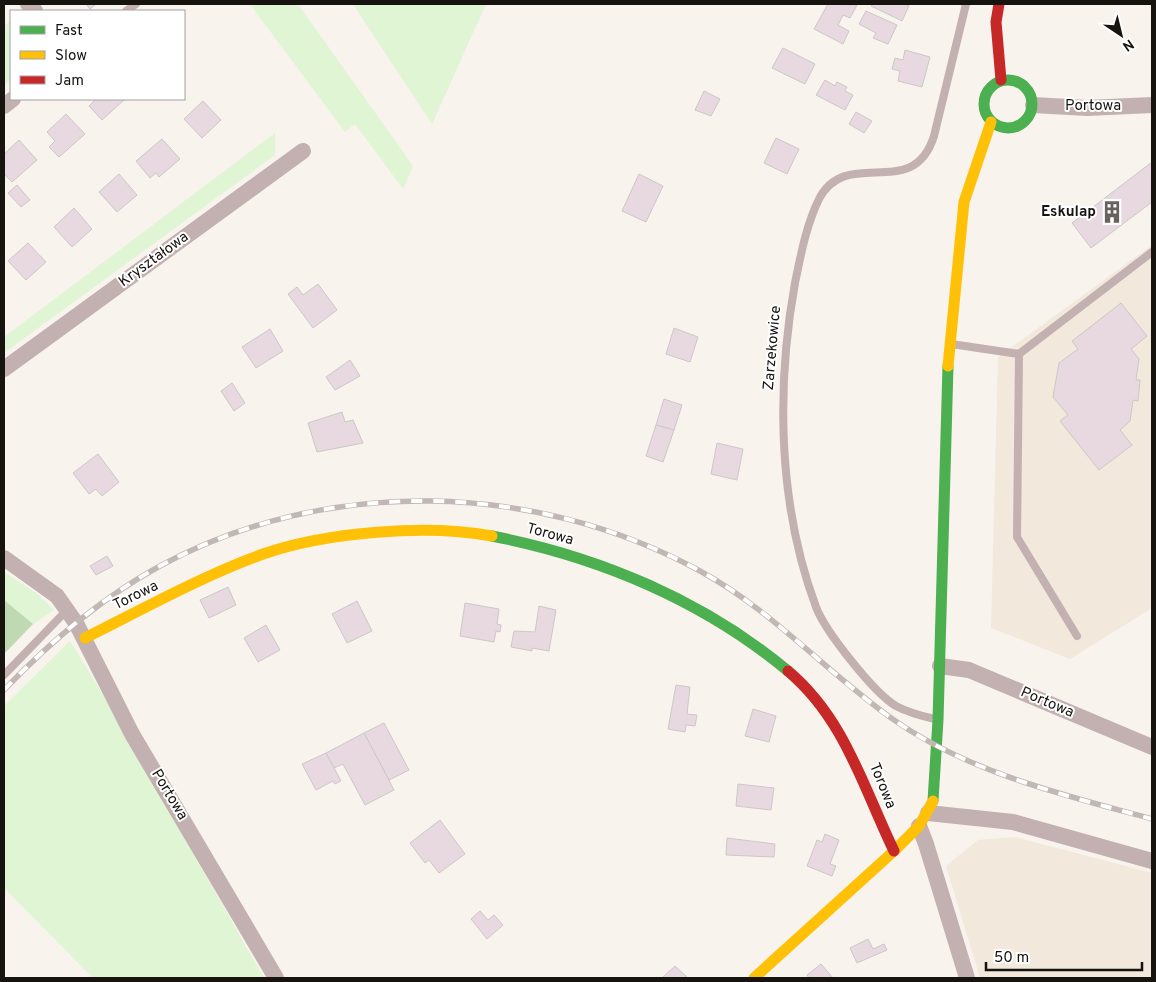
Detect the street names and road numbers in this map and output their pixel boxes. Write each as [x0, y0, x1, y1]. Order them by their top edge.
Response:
street label: Portowa [1065, 97, 1121, 116]
street label: Kryształowa [115, 228, 193, 292]
street label: Zarzekowice [760, 305, 786, 391]
street label: Torowa [524, 520, 576, 550]
street label: Torowa [110, 577, 162, 615]
street label: Portowa [1017, 683, 1077, 723]
street label: Torowa [864, 760, 900, 812]
street label: Portowa [146, 766, 192, 824]

